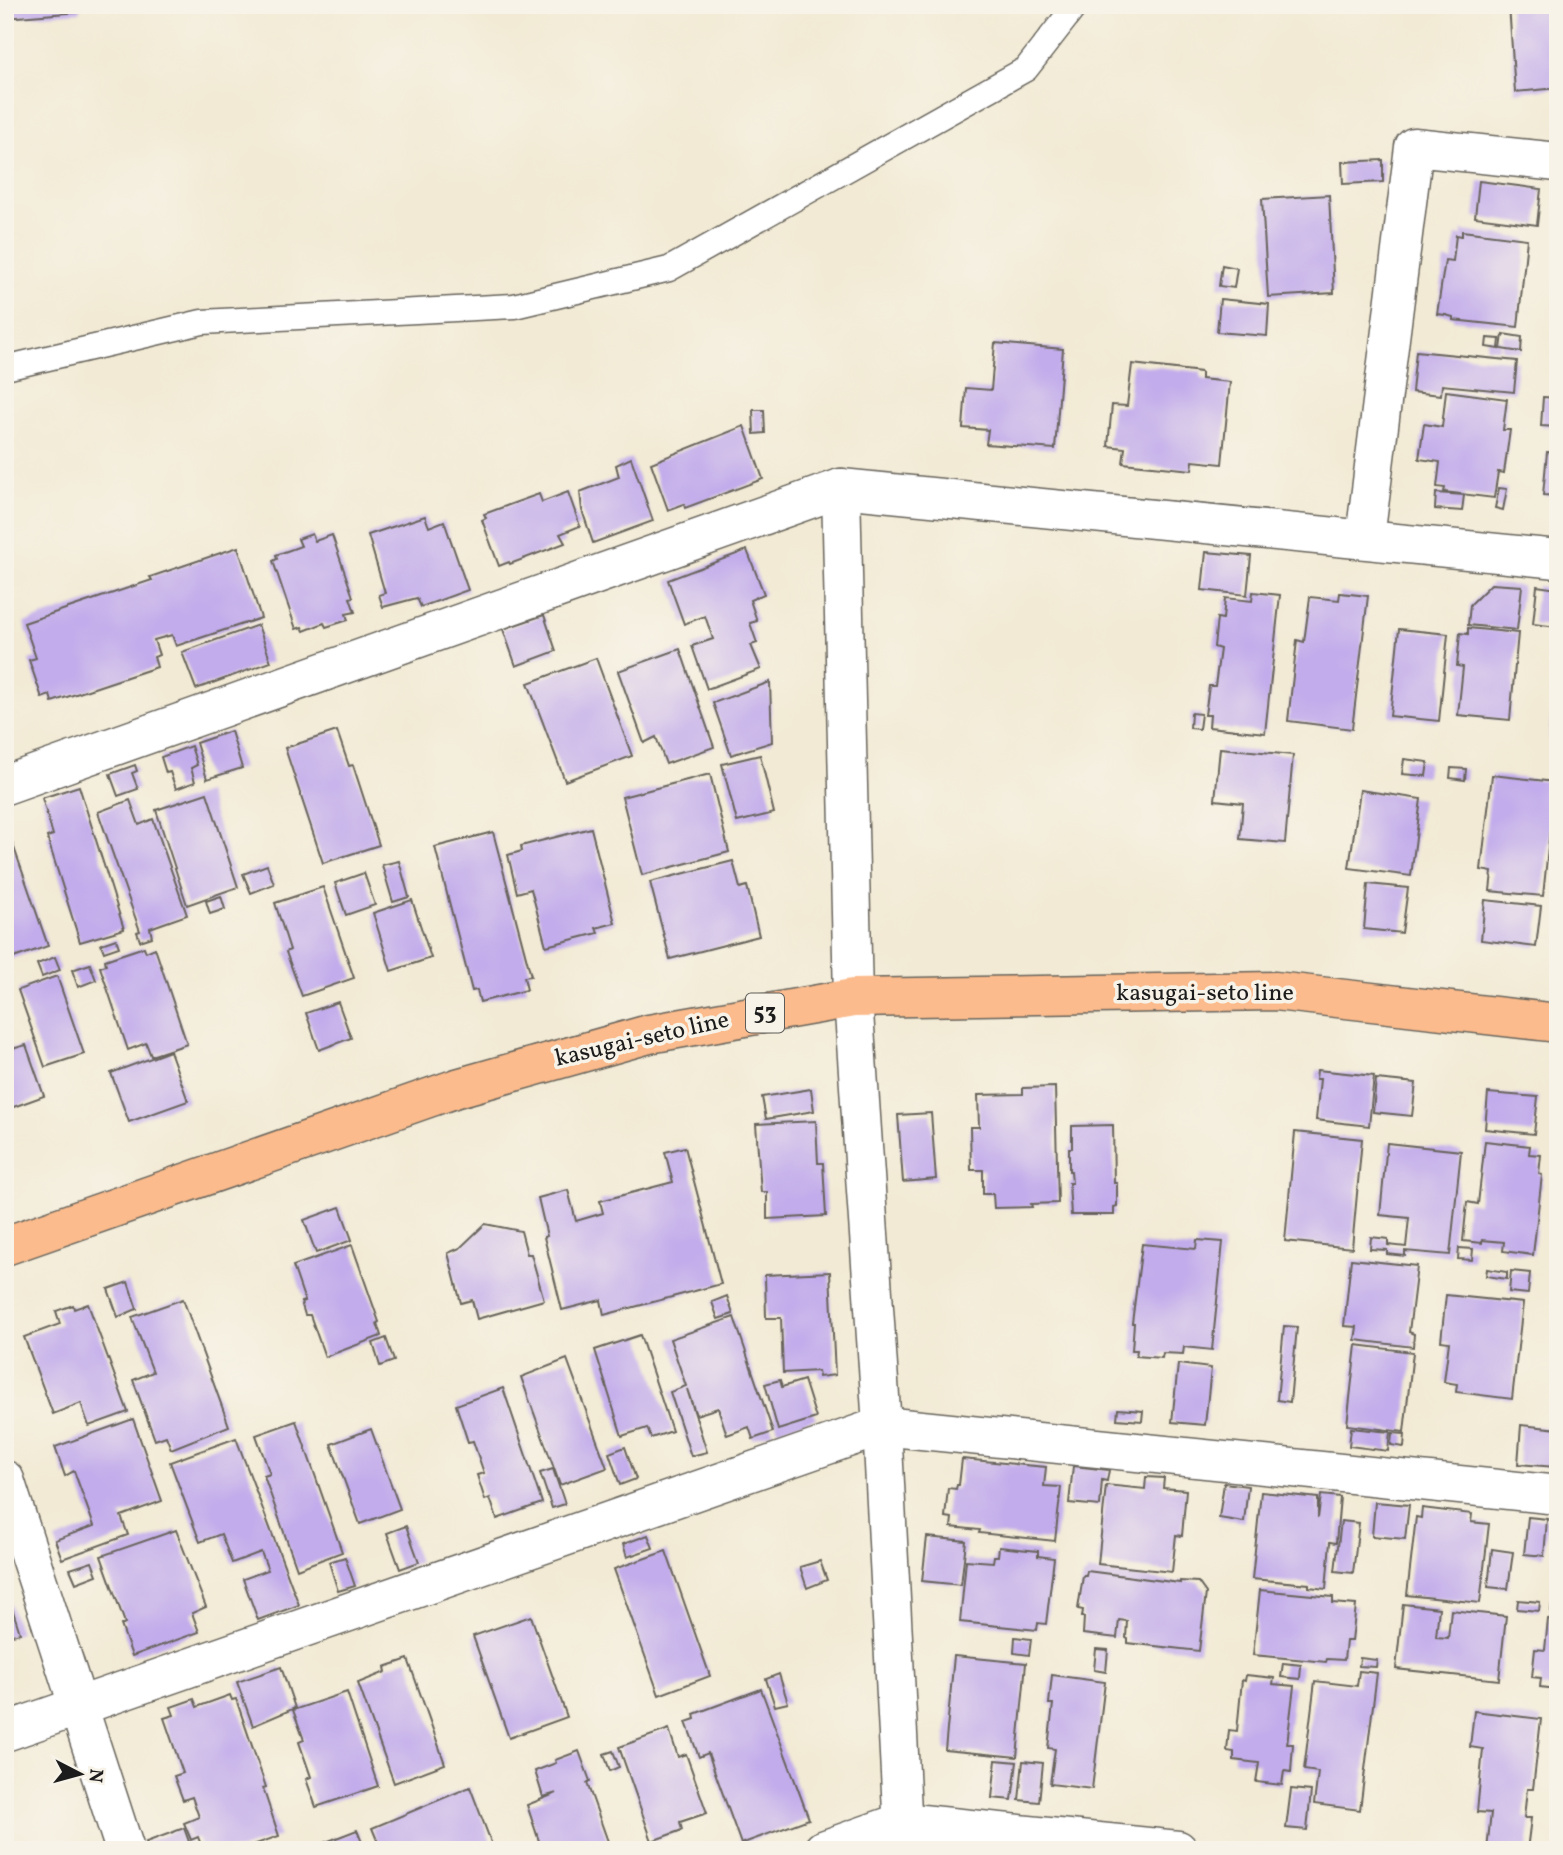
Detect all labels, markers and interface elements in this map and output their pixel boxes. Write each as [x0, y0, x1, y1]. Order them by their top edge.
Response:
street label: kasugai-seto line [1116, 977, 1294, 1011]
road number: 53 [746, 994, 784, 1032]
street label: kasugai-seto line [552, 1003, 732, 1077]
north arrow [46, 1740, 116, 1810]
text: N [81, 1767, 109, 1784]

